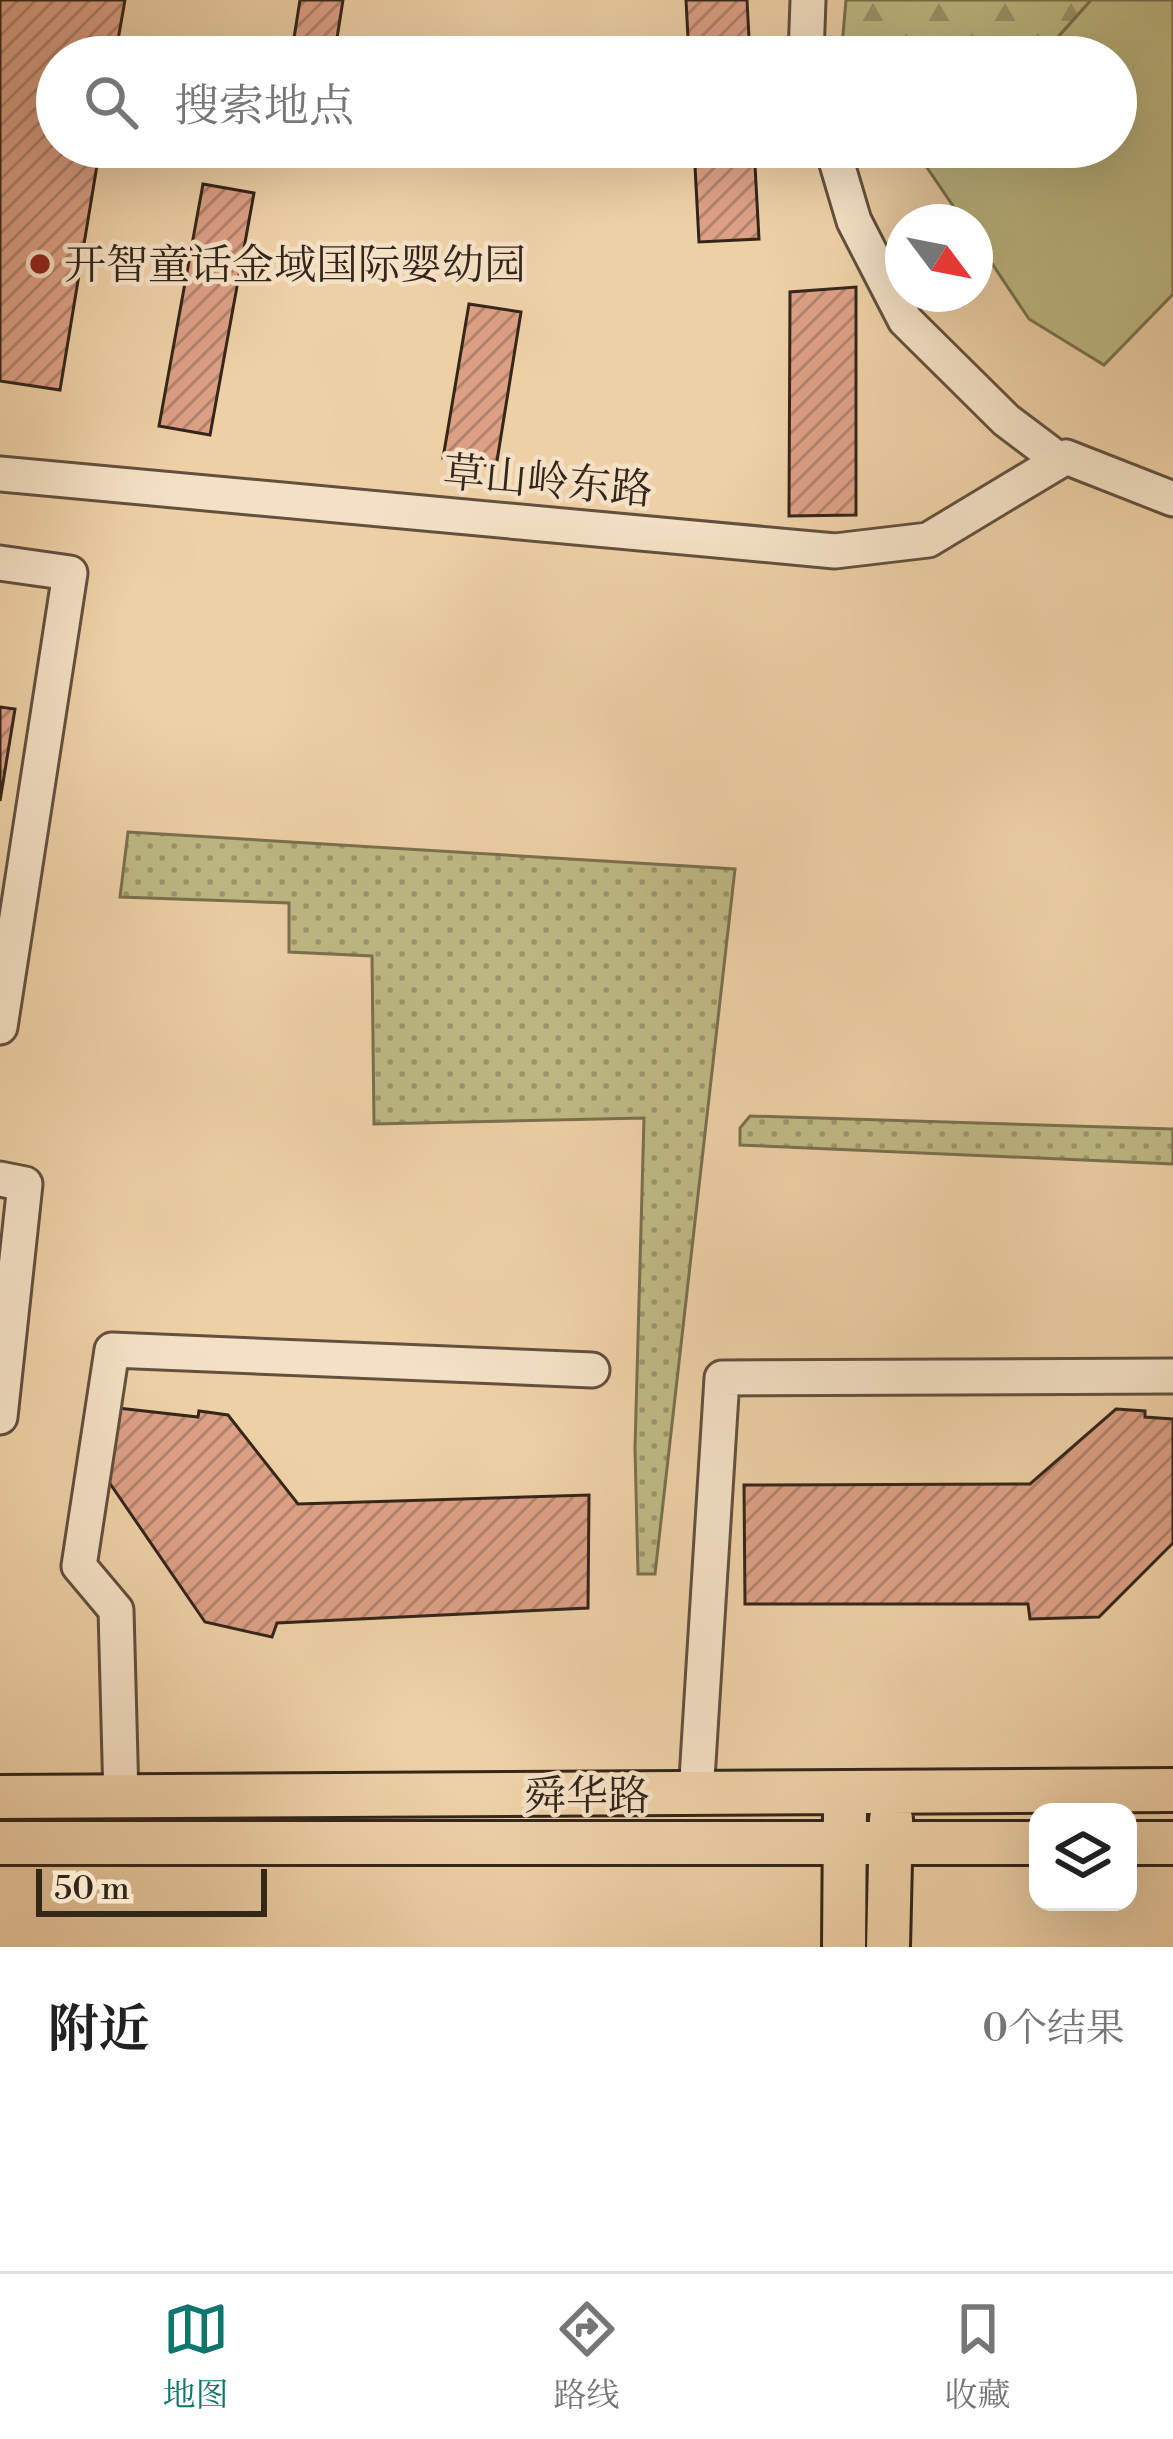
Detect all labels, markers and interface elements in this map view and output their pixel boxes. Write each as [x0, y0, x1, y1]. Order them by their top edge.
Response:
search box [36, 36, 1137, 168]
icon: search [78, 69, 144, 135]
text: 搜索地点 [174, 79, 354, 136]
north arrow [885, 204, 993, 312]
place label: 开智童话金域国际婴幼园 [64, 240, 526, 293]
marker: 开智童话金域国际婴幼园 [27, 251, 53, 277]
street label: 草山岭东路 [441, 447, 655, 518]
street label: 舜华路 [524, 1771, 650, 1824]
map controls [1029, 1803, 1137, 1911]
button: layers [1029, 1803, 1137, 1911]
scale bar [36, 1863, 267, 1916]
text: 50 m [54, 1869, 130, 1910]
text: 附近 [48, 1999, 150, 2063]
text: 0个结果 [982, 2005, 1125, 2054]
tab: 地图 [163, 2296, 229, 2417]
tab: 路线 [554, 2296, 620, 2417]
tab: 收藏 [945, 2296, 1011, 2417]

